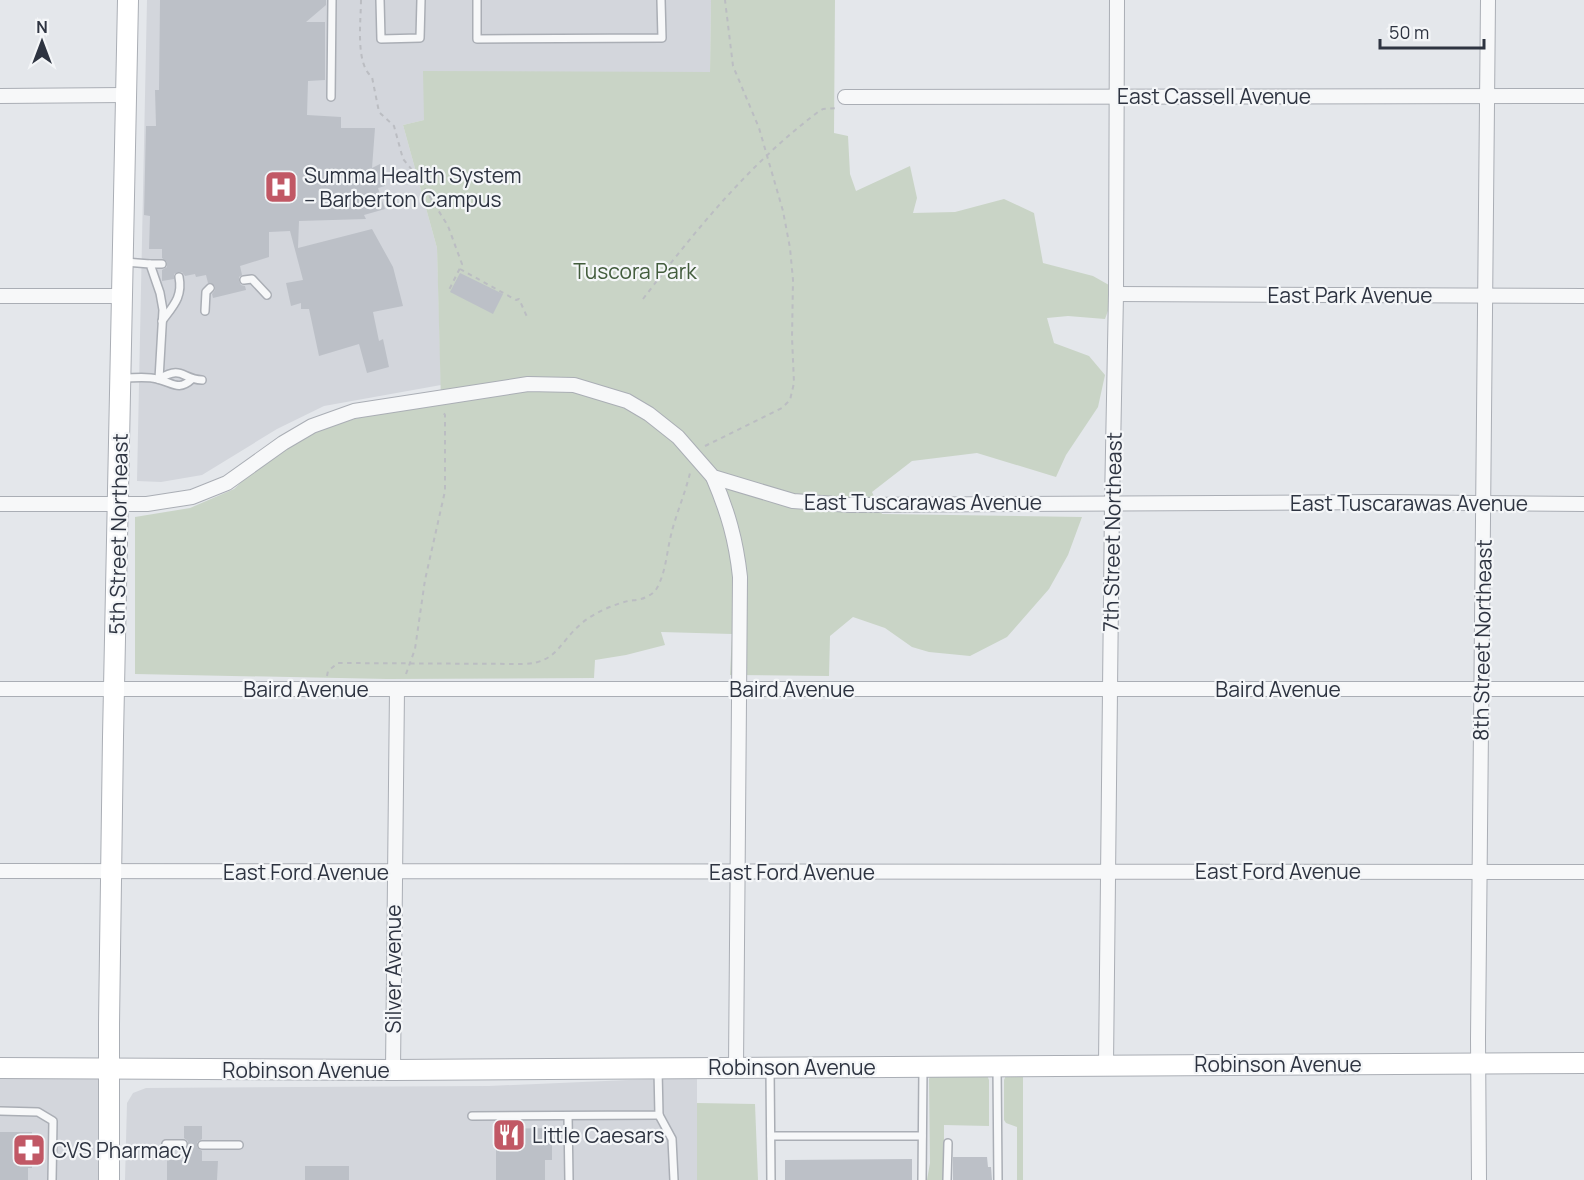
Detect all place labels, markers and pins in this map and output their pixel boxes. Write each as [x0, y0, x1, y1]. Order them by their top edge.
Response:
place label: Summa Health System – Barberton Campus [304, 161, 522, 213]
hospital icon: Summa Health System – Barberton Campus [263, 169, 299, 205]
restaurant icon: Little Caesars [491, 1117, 527, 1153]
place label: Little Caesars [532, 1121, 664, 1149]
pharmacy icon: CVS Pharmacy [11, 1132, 47, 1168]
place label: CVS Pharmacy [52, 1136, 192, 1164]

